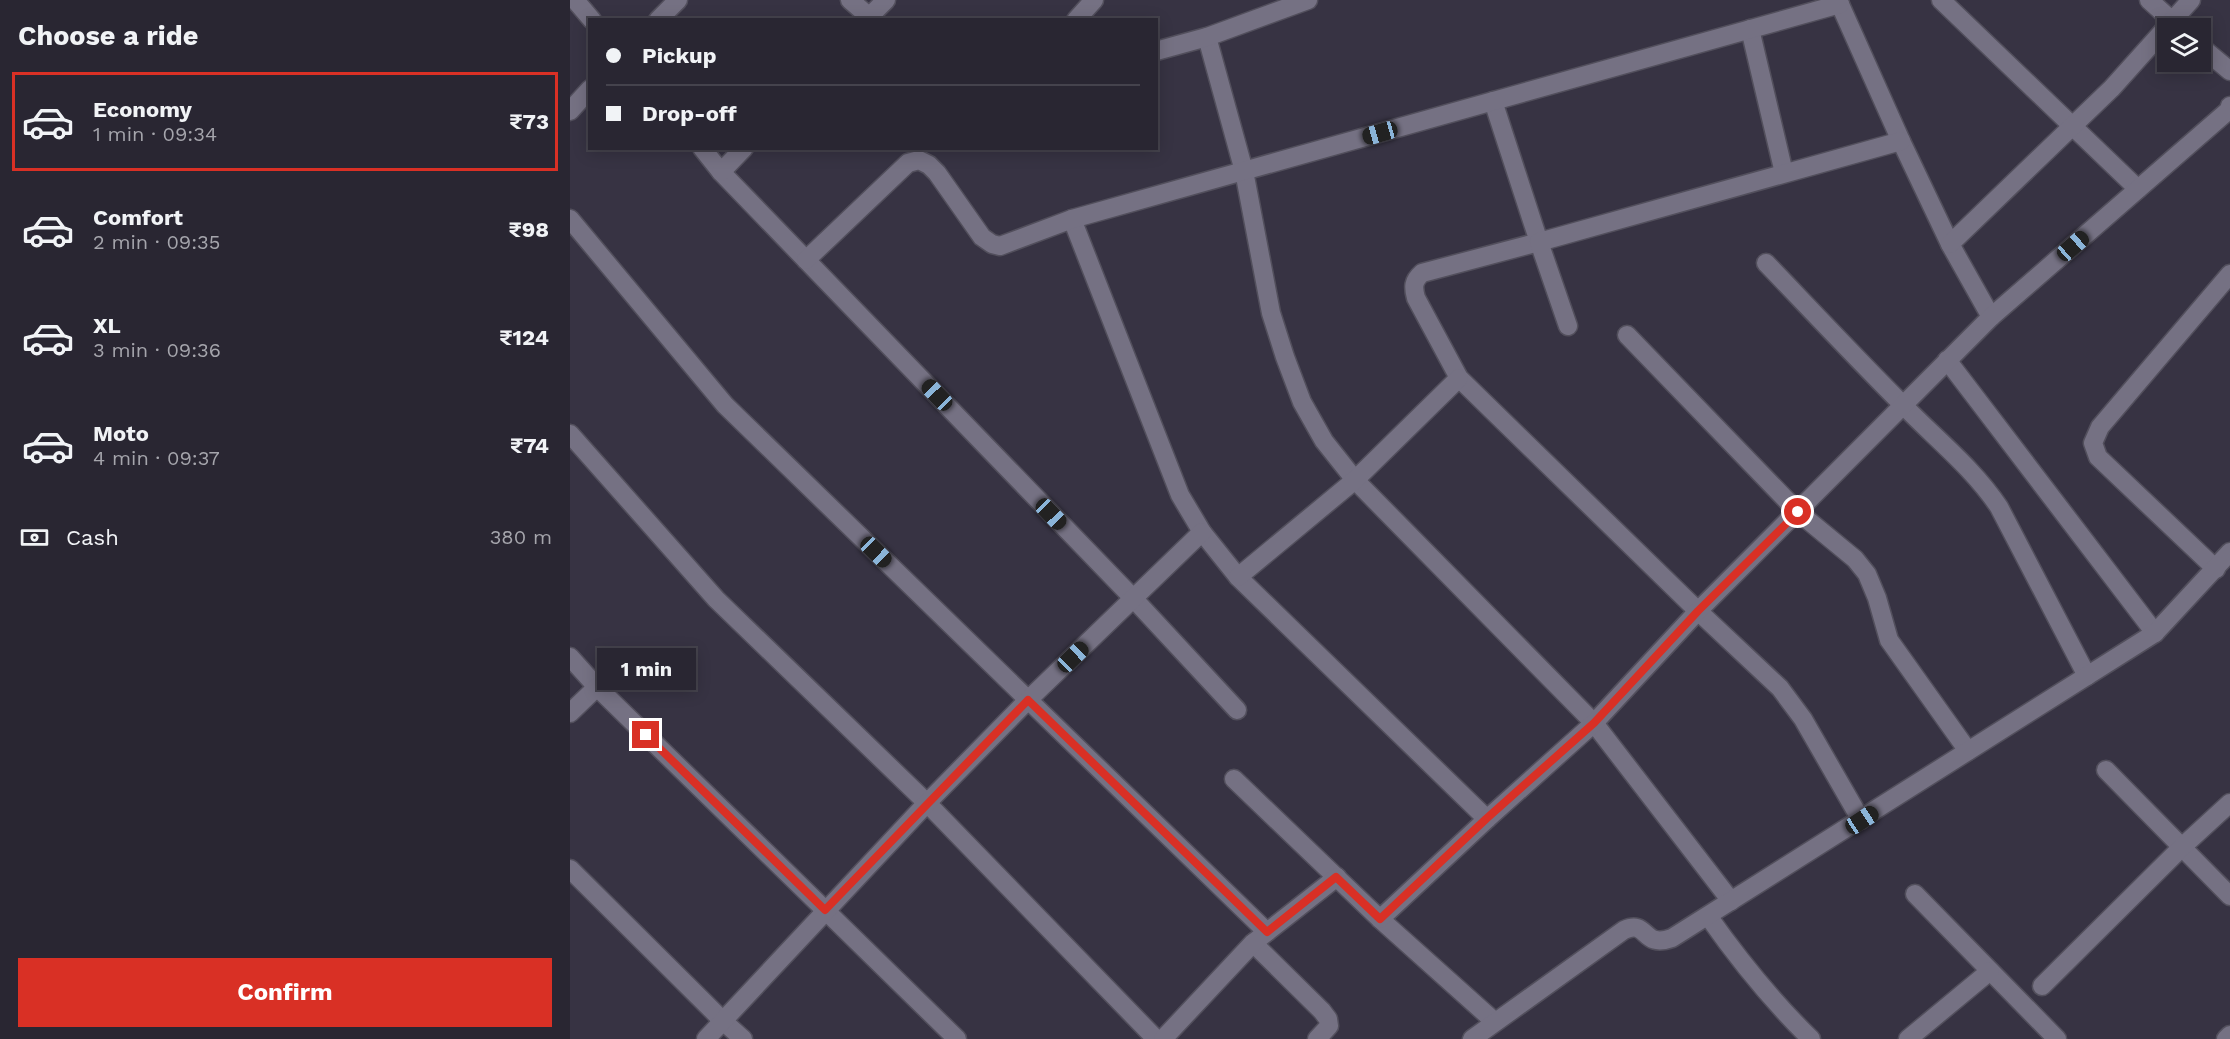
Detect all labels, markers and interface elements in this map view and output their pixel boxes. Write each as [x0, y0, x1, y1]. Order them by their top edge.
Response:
map controls [2157, 18, 2211, 72]
button: layers [2157, 18, 2211, 72]
text: Choose a ride [18, 20, 198, 52]
text: Pickup [642, 43, 717, 68]
icon: car [21, 95, 75, 149]
text: Economy [93, 97, 192, 122]
text: Drop-off [642, 101, 737, 126]
text: ₹73 [509, 109, 549, 134]
car [1360, 119, 1400, 147]
text: 1 min · 09:34 [93, 122, 217, 146]
icon: car [21, 203, 75, 257]
text: Comfort [93, 205, 183, 230]
text: ₹98 [508, 217, 549, 242]
car [2054, 227, 2092, 265]
text: 2 min · 09:35 [93, 230, 220, 254]
icon: car [21, 311, 75, 365]
text: XL [93, 313, 121, 338]
text: ₹124 [499, 325, 549, 350]
text: 3 min · 09:36 [93, 338, 221, 362]
car [918, 376, 956, 414]
icon: car [21, 419, 75, 473]
text: Moto [93, 421, 149, 446]
text: ₹74 [510, 433, 549, 458]
text: 4 min · 09:37 [93, 446, 220, 470]
car [1032, 495, 1070, 533]
route start [1784, 498, 1811, 525]
icon: cash [18, 521, 51, 554]
text: Cash [66, 525, 119, 550]
text: 380 m [490, 525, 552, 549]
car [857, 533, 895, 571]
car [1054, 638, 1092, 676]
callout: 1 min [596, 648, 695, 690]
text: 1 min [621, 657, 672, 681]
route end [632, 721, 659, 748]
car [1842, 803, 1882, 837]
button: Confirm [18, 958, 552, 1027]

